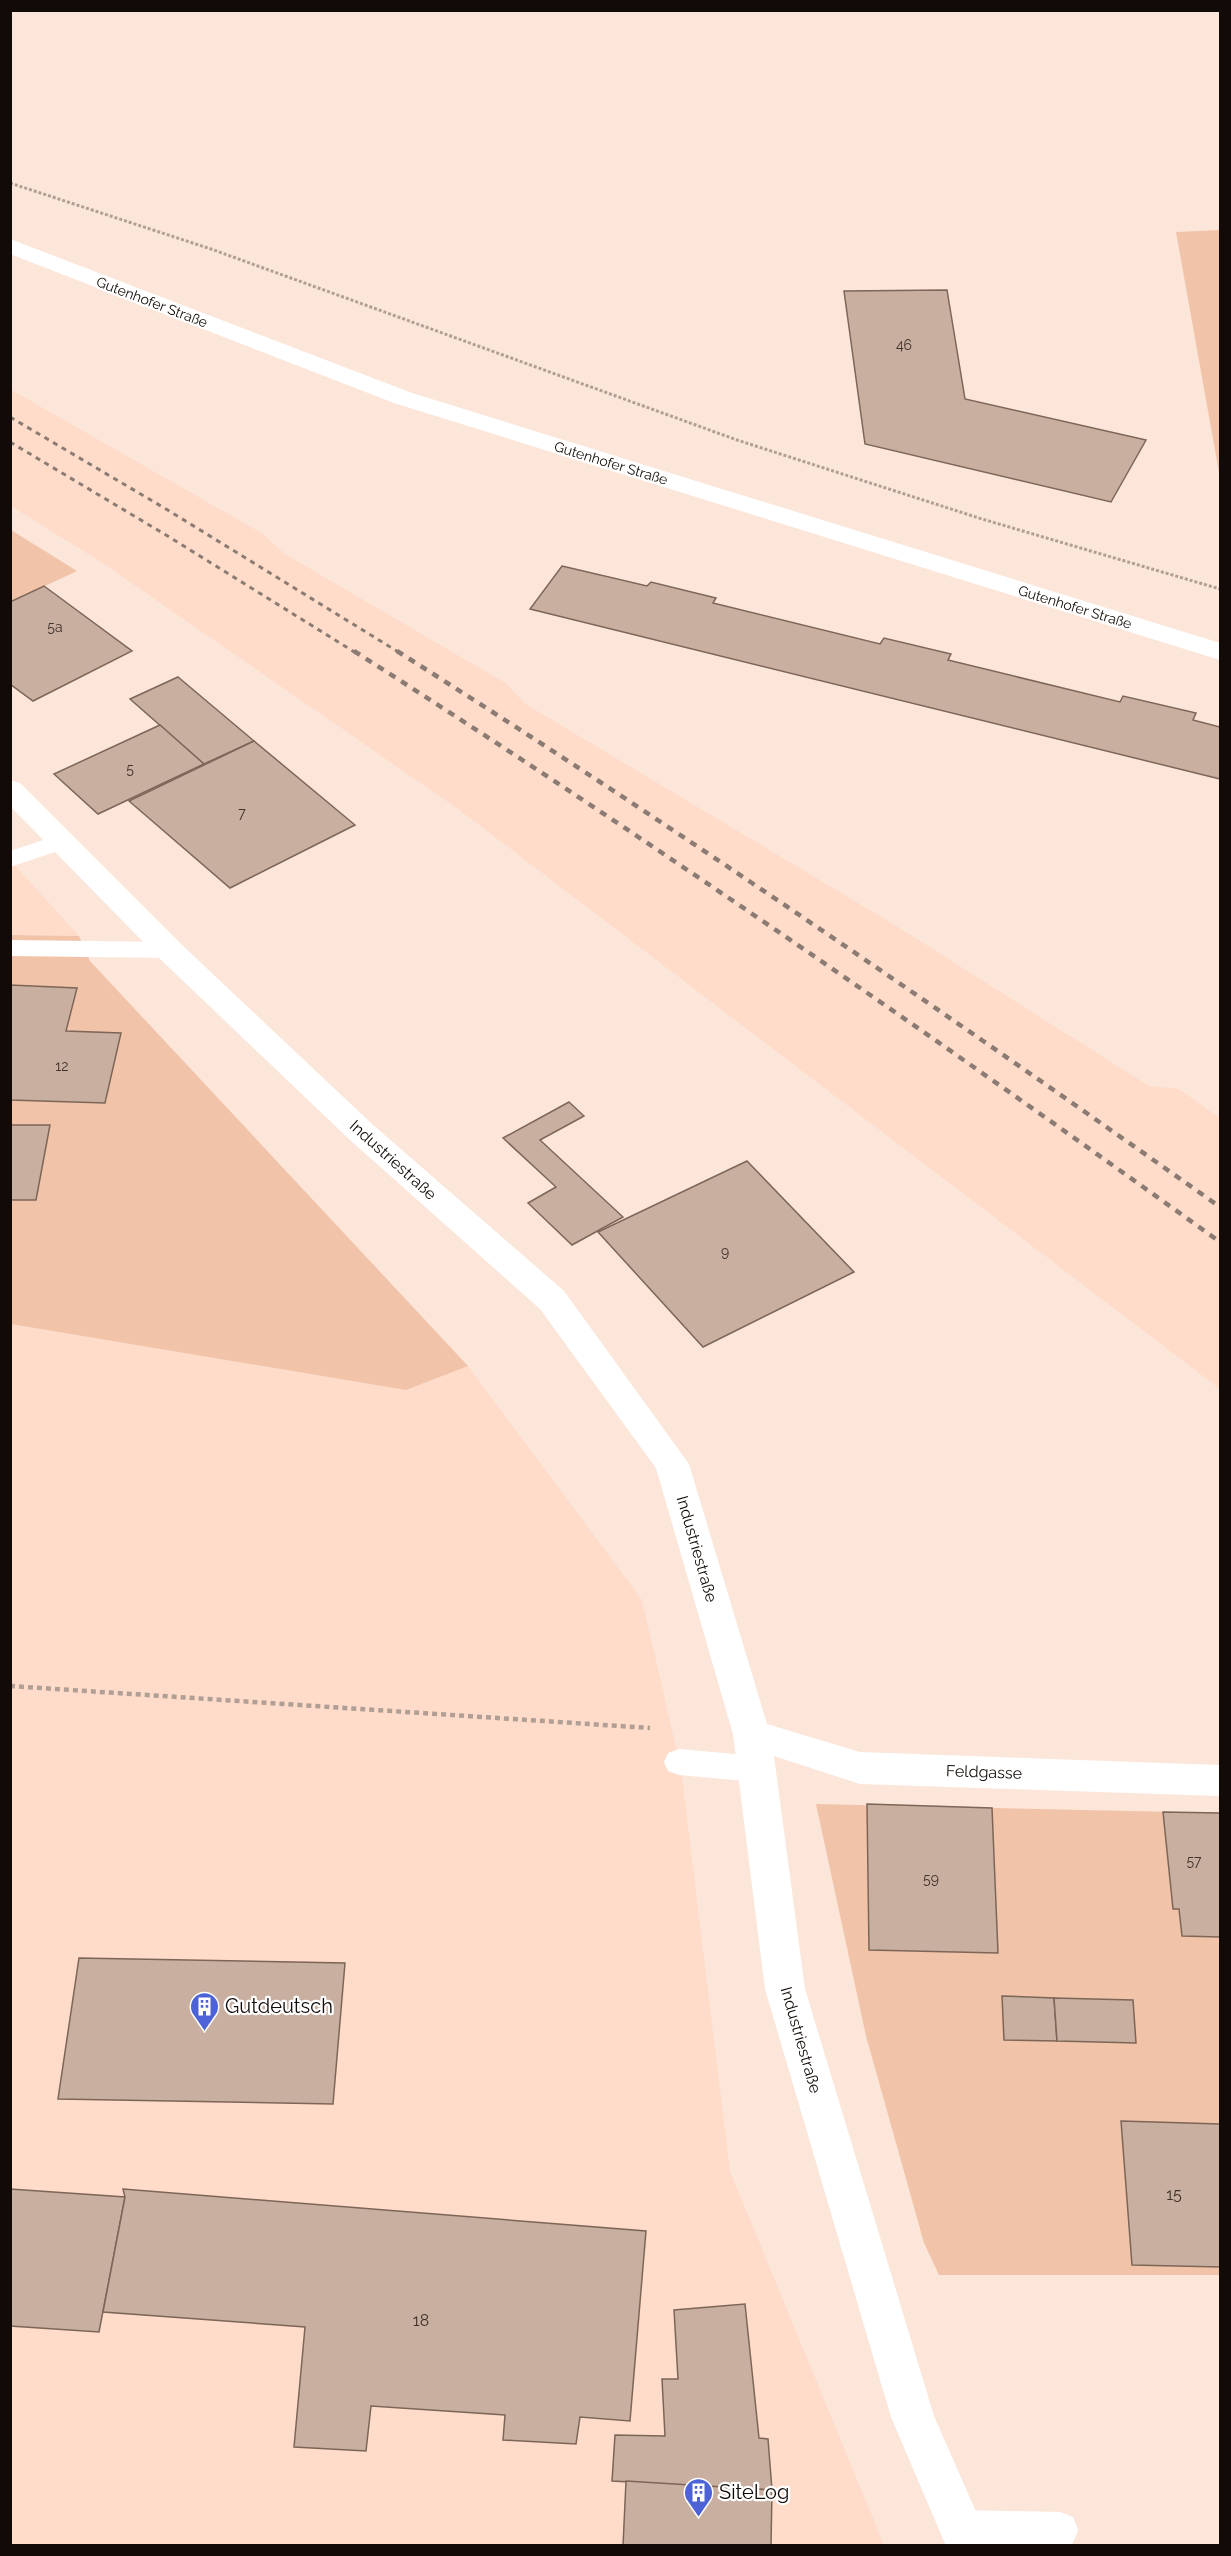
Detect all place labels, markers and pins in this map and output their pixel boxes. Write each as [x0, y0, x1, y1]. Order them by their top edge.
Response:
building icon: Gutdeutsch [188, 1990, 220, 2032]
place label: Gutdeutsch [225, 1994, 333, 2018]
building icon: SiteLog [682, 2476, 714, 2518]
place label: SiteLog [719, 2480, 789, 2504]

